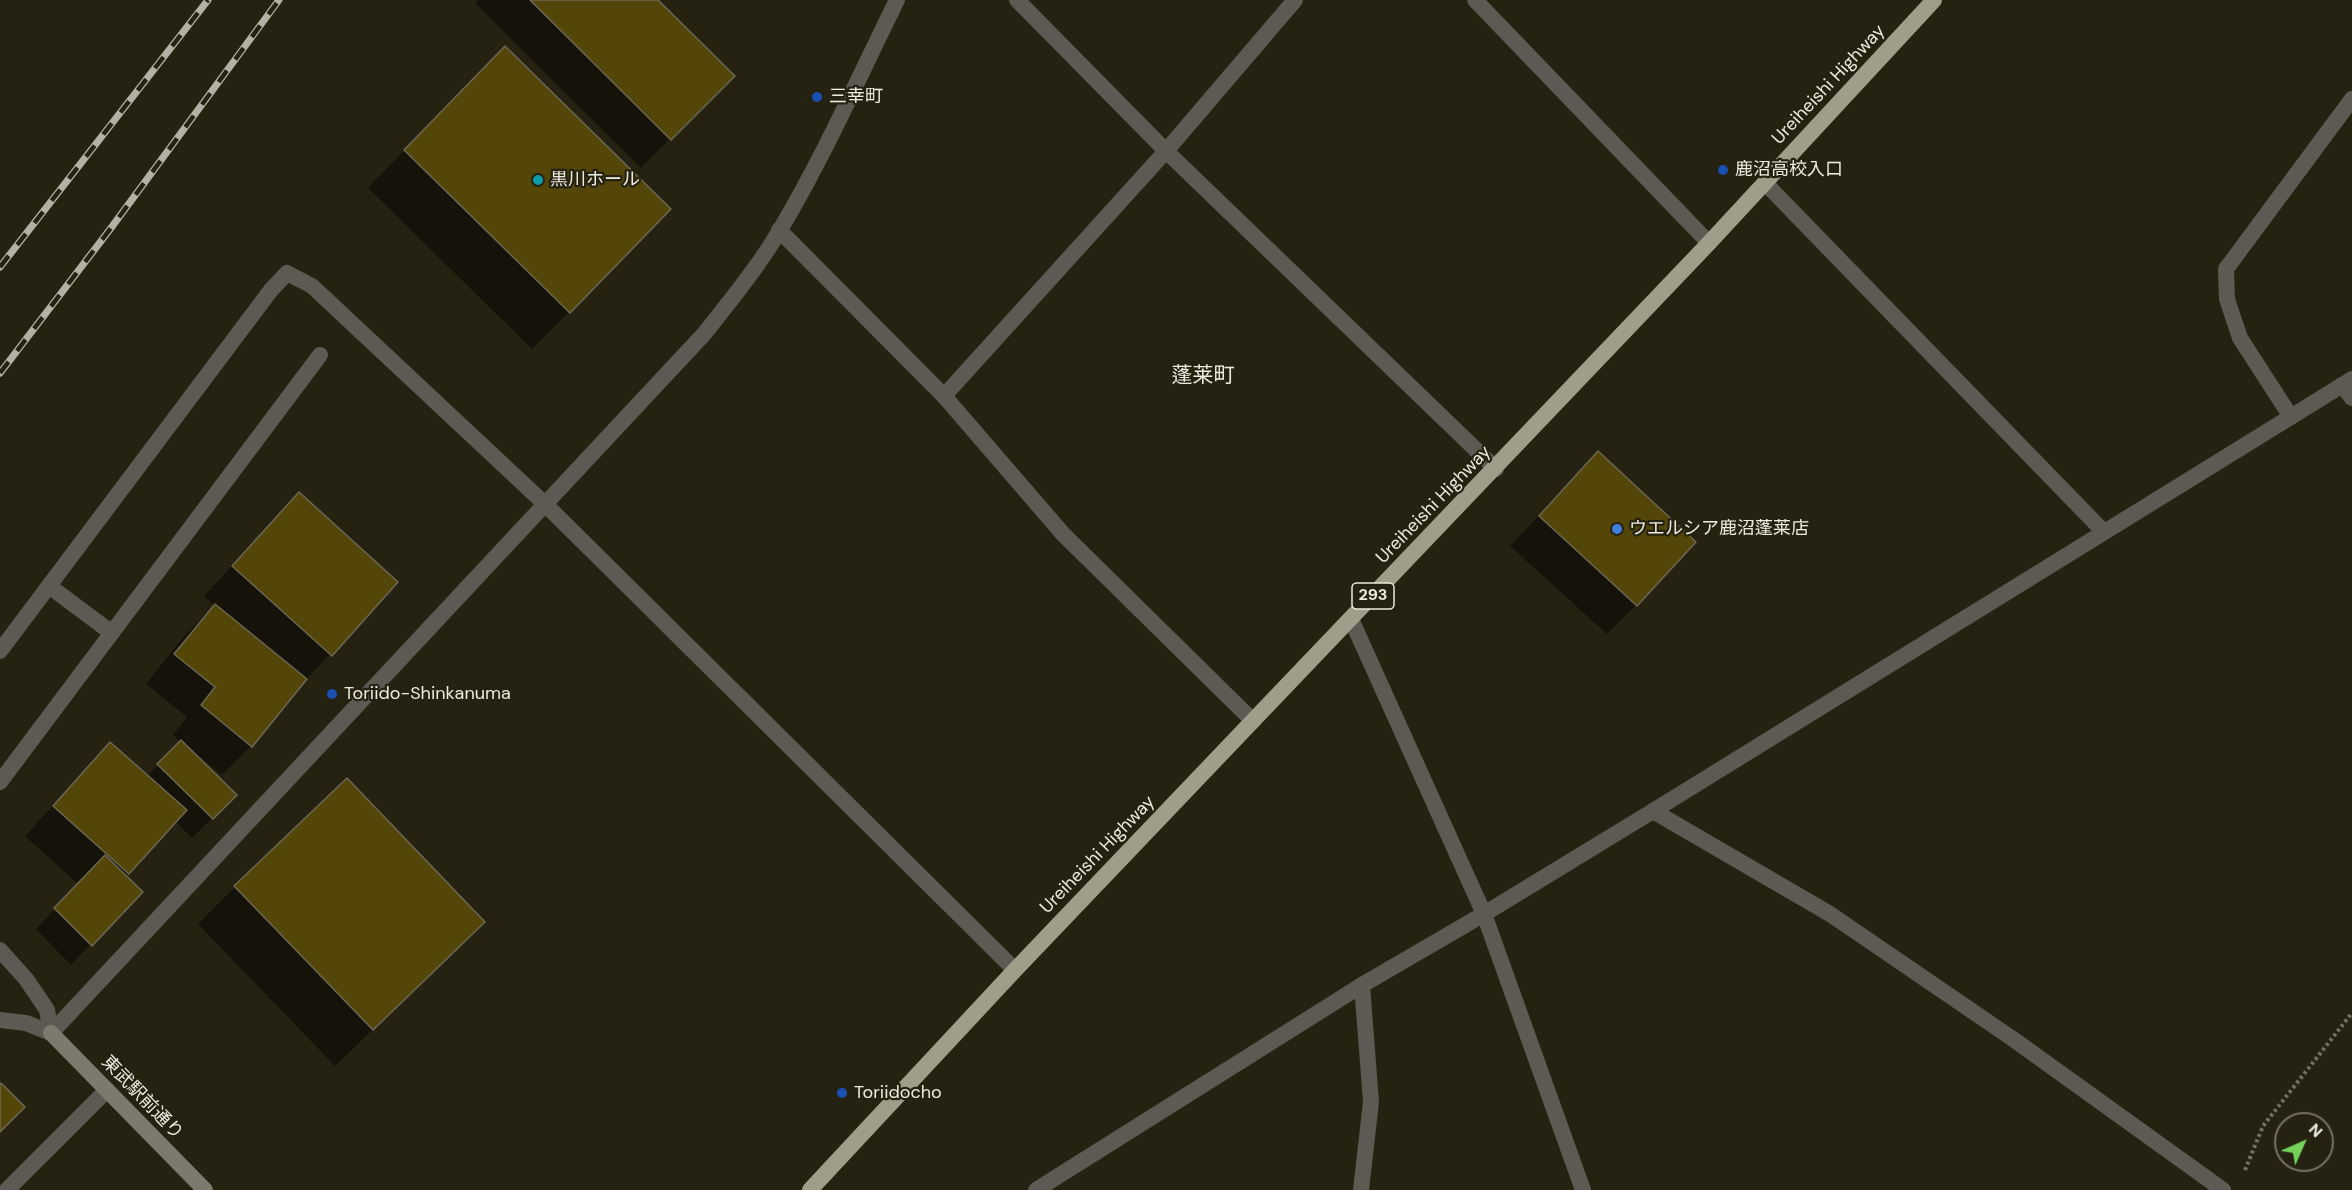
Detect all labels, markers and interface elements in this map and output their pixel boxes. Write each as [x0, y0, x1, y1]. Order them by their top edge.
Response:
street label: Ureiheishi Highway [1768, 21, 1890, 149]
place label: 三幸町 [829, 86, 883, 108]
marker: 三幸町 [810, 90, 824, 104]
place label: 鹿沼高校入口 [1735, 159, 1843, 181]
marker: 鹿沼高校入口 [1716, 163, 1730, 177]
place label: 黒川ホール [550, 169, 640, 191]
marker: 黒川ホール [531, 173, 545, 187]
district label: 蓬莱町 [1172, 363, 1234, 389]
street label: Ureiheishi Highway [1372, 441, 1496, 569]
place label: ウエルシア鹿沼蓬莱店 [1629, 518, 1809, 540]
marker: ウエルシア鹿沼蓬莱店 [1610, 522, 1624, 536]
road number: 293 [1352, 583, 1394, 609]
place label: Toriido-Shinkanuma [344, 683, 511, 705]
marker: Toriido-Shinkanuma [325, 687, 339, 701]
street label: Ureiheishi Highway [1036, 791, 1160, 919]
street label: 東武駅前通り [97, 1052, 187, 1144]
place label: Toriidocho [854, 1082, 942, 1104]
marker: Toriidocho [835, 1086, 849, 1100]
north arrow [2274, 1112, 2334, 1172]
text: N [2304, 1119, 2327, 1142]

